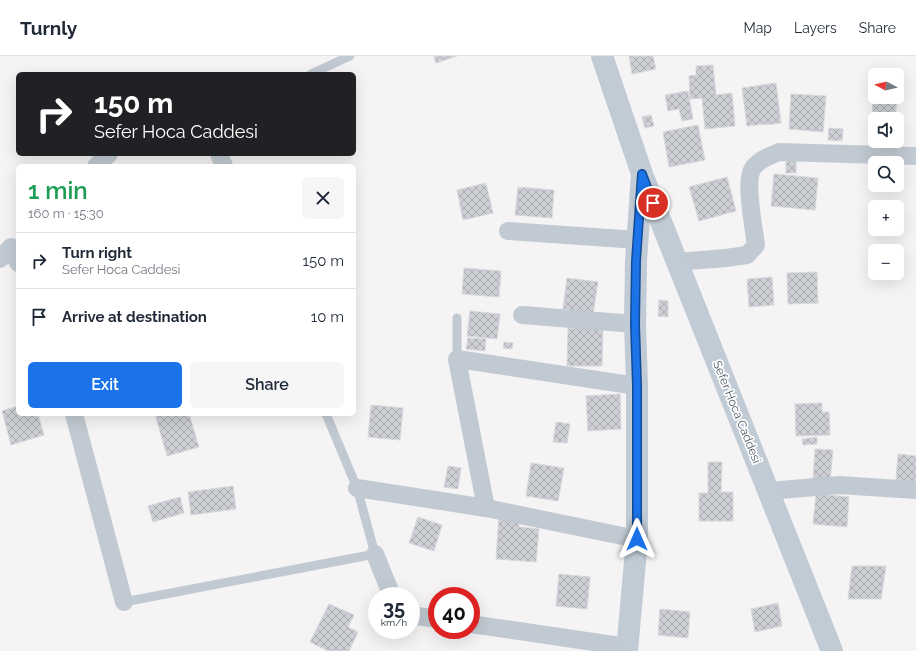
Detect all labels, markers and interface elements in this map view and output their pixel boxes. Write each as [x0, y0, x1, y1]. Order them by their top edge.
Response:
text: Turnly [20, 17, 77, 39]
text: Map [744, 20, 772, 36]
text: Layers [794, 20, 837, 36]
text: Share [859, 20, 896, 36]
north arrow [868, 68, 904, 104]
map controls [868, 68, 904, 280]
text: 150 m [94, 87, 173, 120]
icon: right [28, 88, 80, 140]
button: sound [868, 112, 904, 148]
text: Sefer Hoca Caddesi [94, 121, 258, 142]
button: search [868, 156, 904, 192]
text: 1 min [28, 176, 88, 205]
button: close [302, 177, 344, 219]
pin [636, 186, 670, 220]
icon: arrive [642, 192, 664, 214]
button: + [868, 200, 904, 236]
text: 160 m · 15:30 [28, 206, 104, 221]
text: Turn right [62, 244, 132, 262]
button: − [868, 244, 904, 280]
icon: right [28, 250, 50, 272]
text: 150 m [303, 252, 344, 270]
text: Sefer Hoca Caddesi [62, 262, 180, 277]
icon: arrive [28, 306, 50, 328]
text: Arrive at destination [62, 308, 207, 326]
text: 10 m [311, 308, 344, 326]
street label: Sefer Hoca Caddesi [710, 359, 764, 465]
button: Exit [28, 362, 182, 408]
button: Share [190, 362, 344, 408]
position arrow [616, 518, 658, 560]
speed limit sign: 40 [428, 587, 480, 639]
text: 35 [383, 596, 405, 620]
text: km/h [381, 617, 407, 628]

